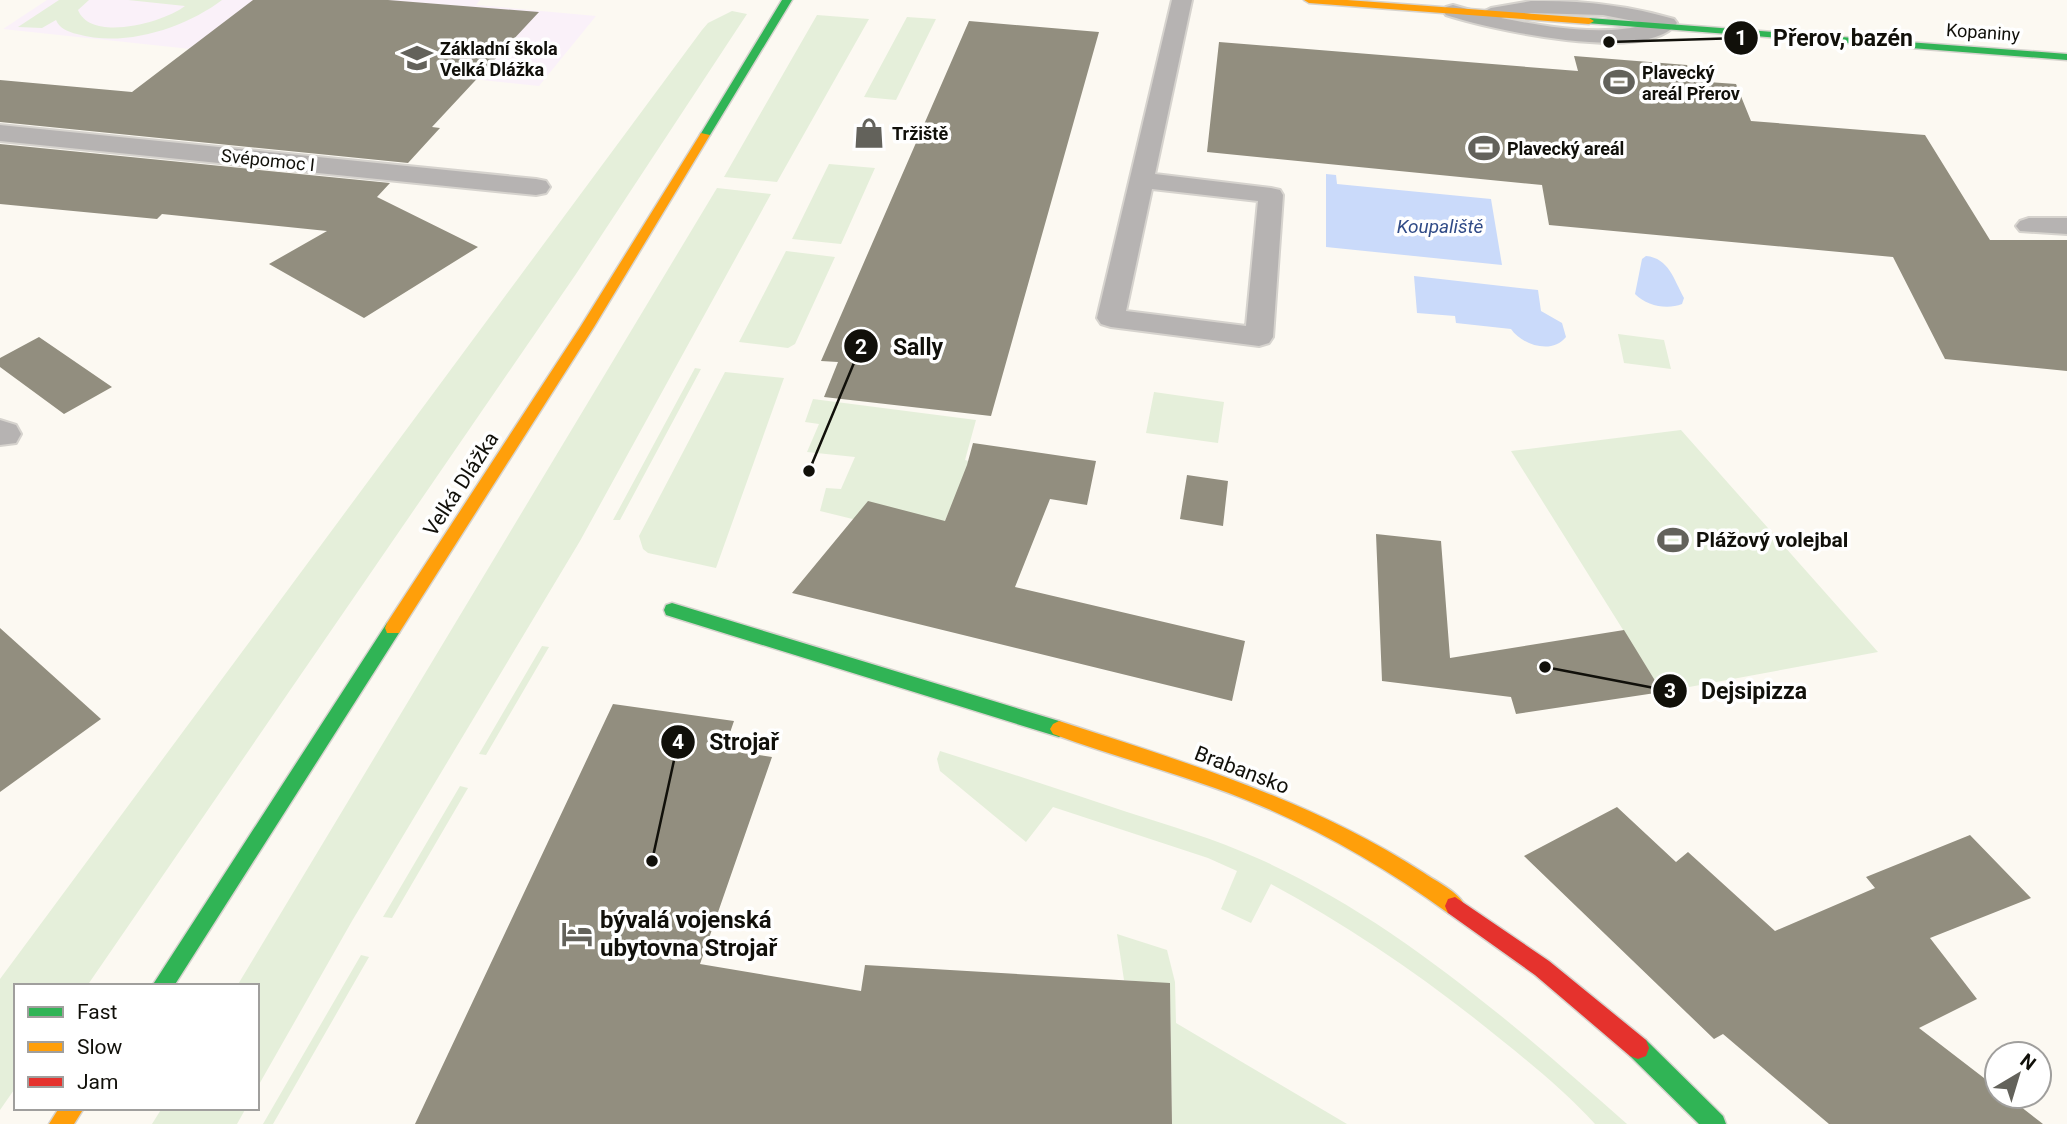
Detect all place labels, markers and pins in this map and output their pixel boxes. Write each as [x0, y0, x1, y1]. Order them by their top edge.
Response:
callout: Přerov, bazén [1724, 16, 1926, 60]
place label: Základní škola Velká Dlážka [440, 38, 558, 80]
school or university icon: Základní škola Velká Dlážka [400, 41, 434, 75]
place label: Plavecký areál Přerov [1642, 62, 1740, 104]
sports icon: Plavecký areál Přerov [1602, 65, 1636, 99]
shop icon: Tržiště [852, 116, 886, 150]
place label: Tržiště [892, 123, 948, 144]
sports icon: Plavecký areál [1467, 131, 1501, 165]
place label: Plavecký areál [1507, 138, 1624, 159]
callout: Sally [844, 324, 957, 368]
sports icon: Plážový volejbal [1656, 523, 1690, 557]
place label: Plážový volejbal [1696, 528, 1848, 552]
callout: Dejsipizza [1652, 669, 1821, 713]
callout: Strojař [660, 720, 793, 764]
place label: bývalá vojenská ubytovna Strojař [600, 906, 778, 962]
hotel icon: bývalá vojenská ubytovna Strojař [560, 917, 594, 951]

